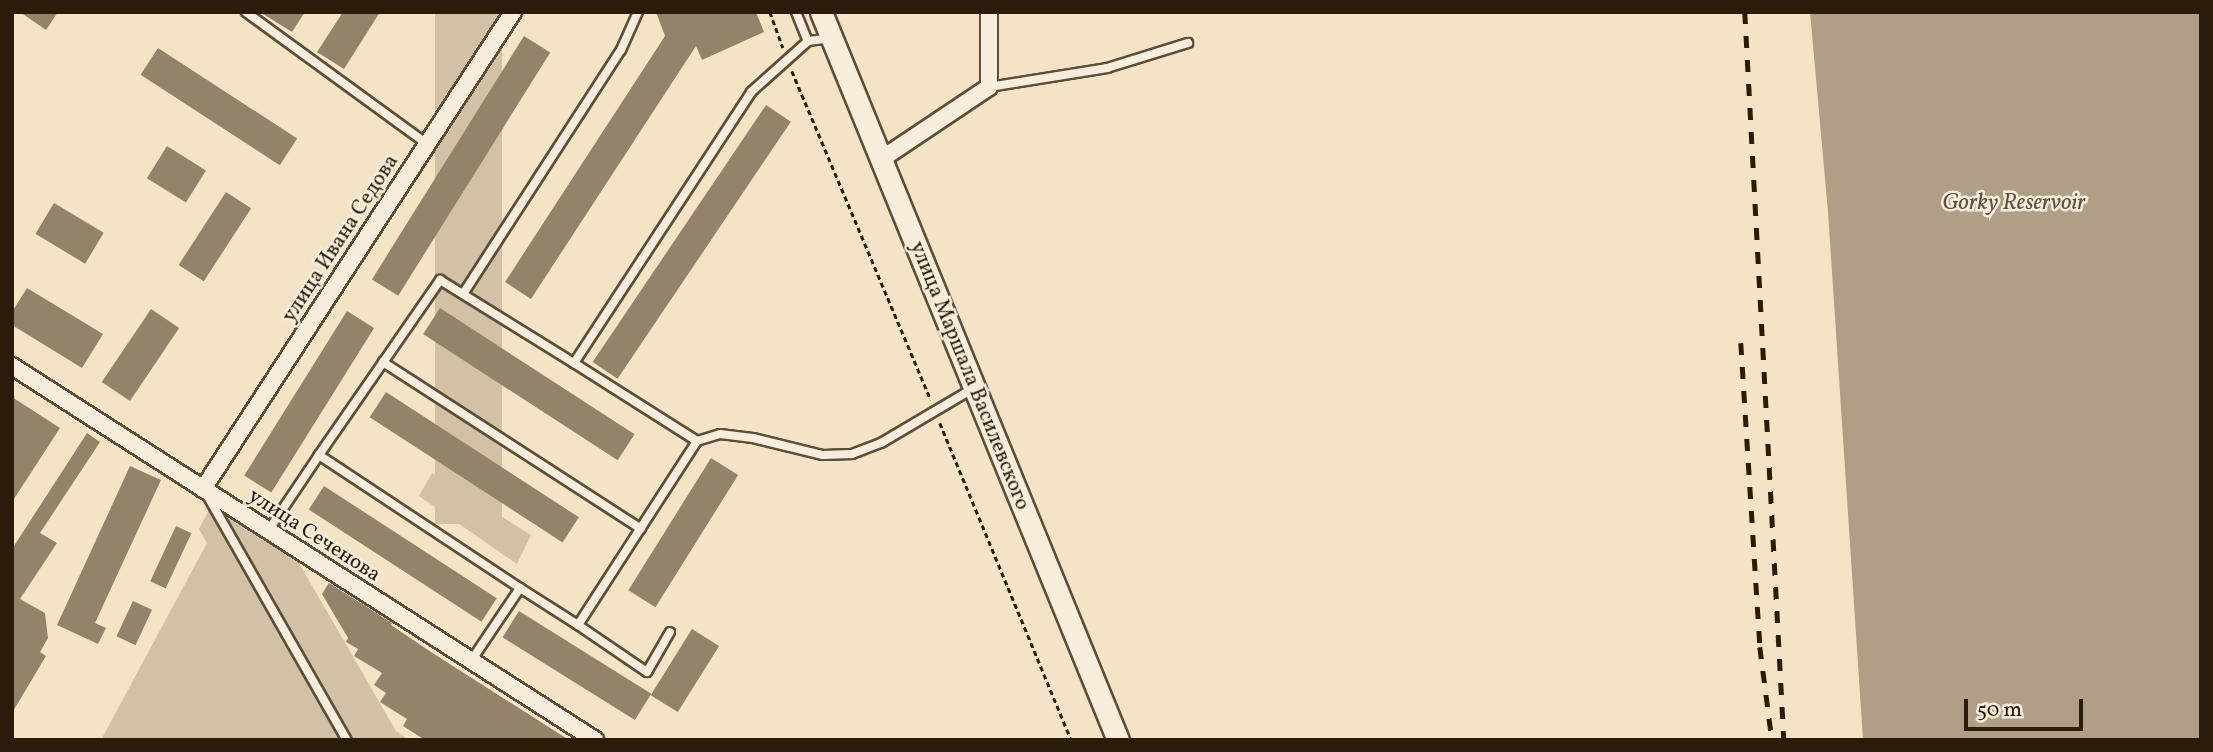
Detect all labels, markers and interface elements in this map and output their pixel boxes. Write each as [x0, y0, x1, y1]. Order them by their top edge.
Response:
street label: улица Ивана Седова [277, 150, 405, 328]
water label: Gorky Reservoir [1942, 189, 2086, 217]
street label: улица Маршала Василевского [903, 238, 1035, 514]
street label: улица Сеченова [243, 484, 385, 588]
scale bar [1968, 686, 2087, 730]
text: 50 m [1977, 696, 2022, 725]

